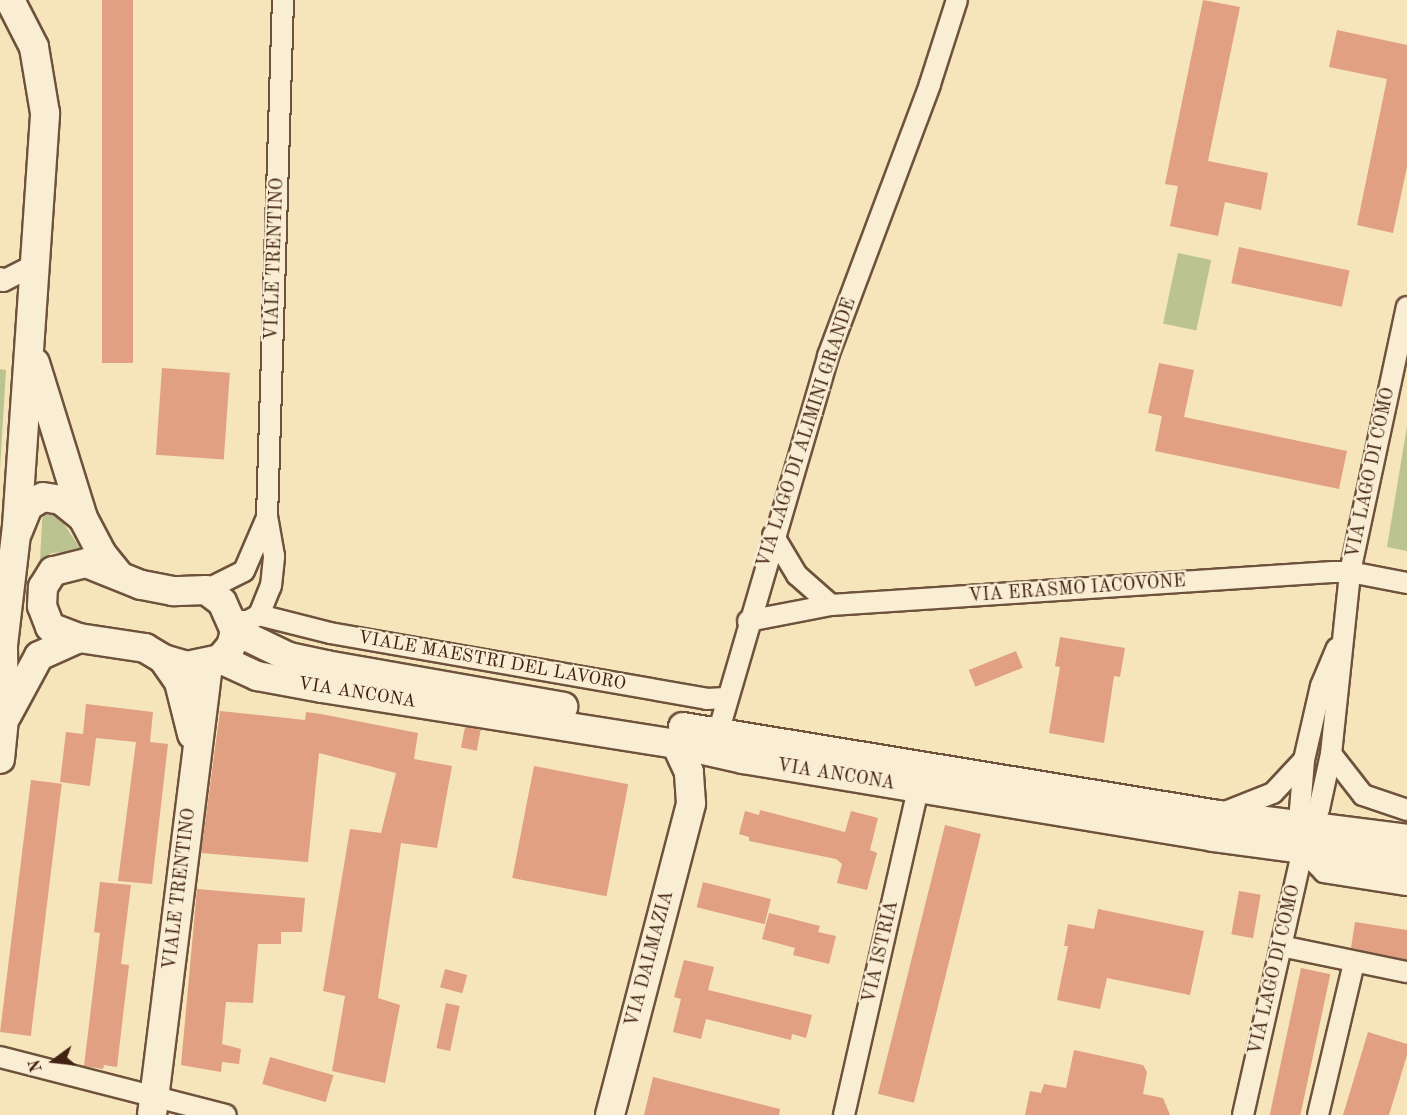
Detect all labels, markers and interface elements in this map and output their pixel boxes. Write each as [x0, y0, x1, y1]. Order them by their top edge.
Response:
street label: VIALE TRENTINO [261, 177, 289, 341]
street label: VIA LAGO DI ALIMINI GRANDE [753, 295, 861, 571]
street label: VIA LAGO DI COMO [1342, 386, 1400, 560]
street label: VIA ERASMO IACOVONE [968, 571, 1186, 607]
street label: VIALE MAESTRI DEL LAVORO [356, 627, 628, 695]
street label: VIA ANCONA [296, 673, 418, 713]
street label: VIA ANCONA [775, 755, 897, 795]
street label: VIALE TRENTINO [159, 807, 201, 971]
street label: VIA LAGO DI COMO [1245, 883, 1305, 1057]
street label: VIA DALMAZIA [621, 889, 679, 1029]
street label: VIA ISTRIA [859, 899, 903, 1005]
north arrow [24, 1031, 84, 1091]
text: N [27, 1058, 46, 1074]

